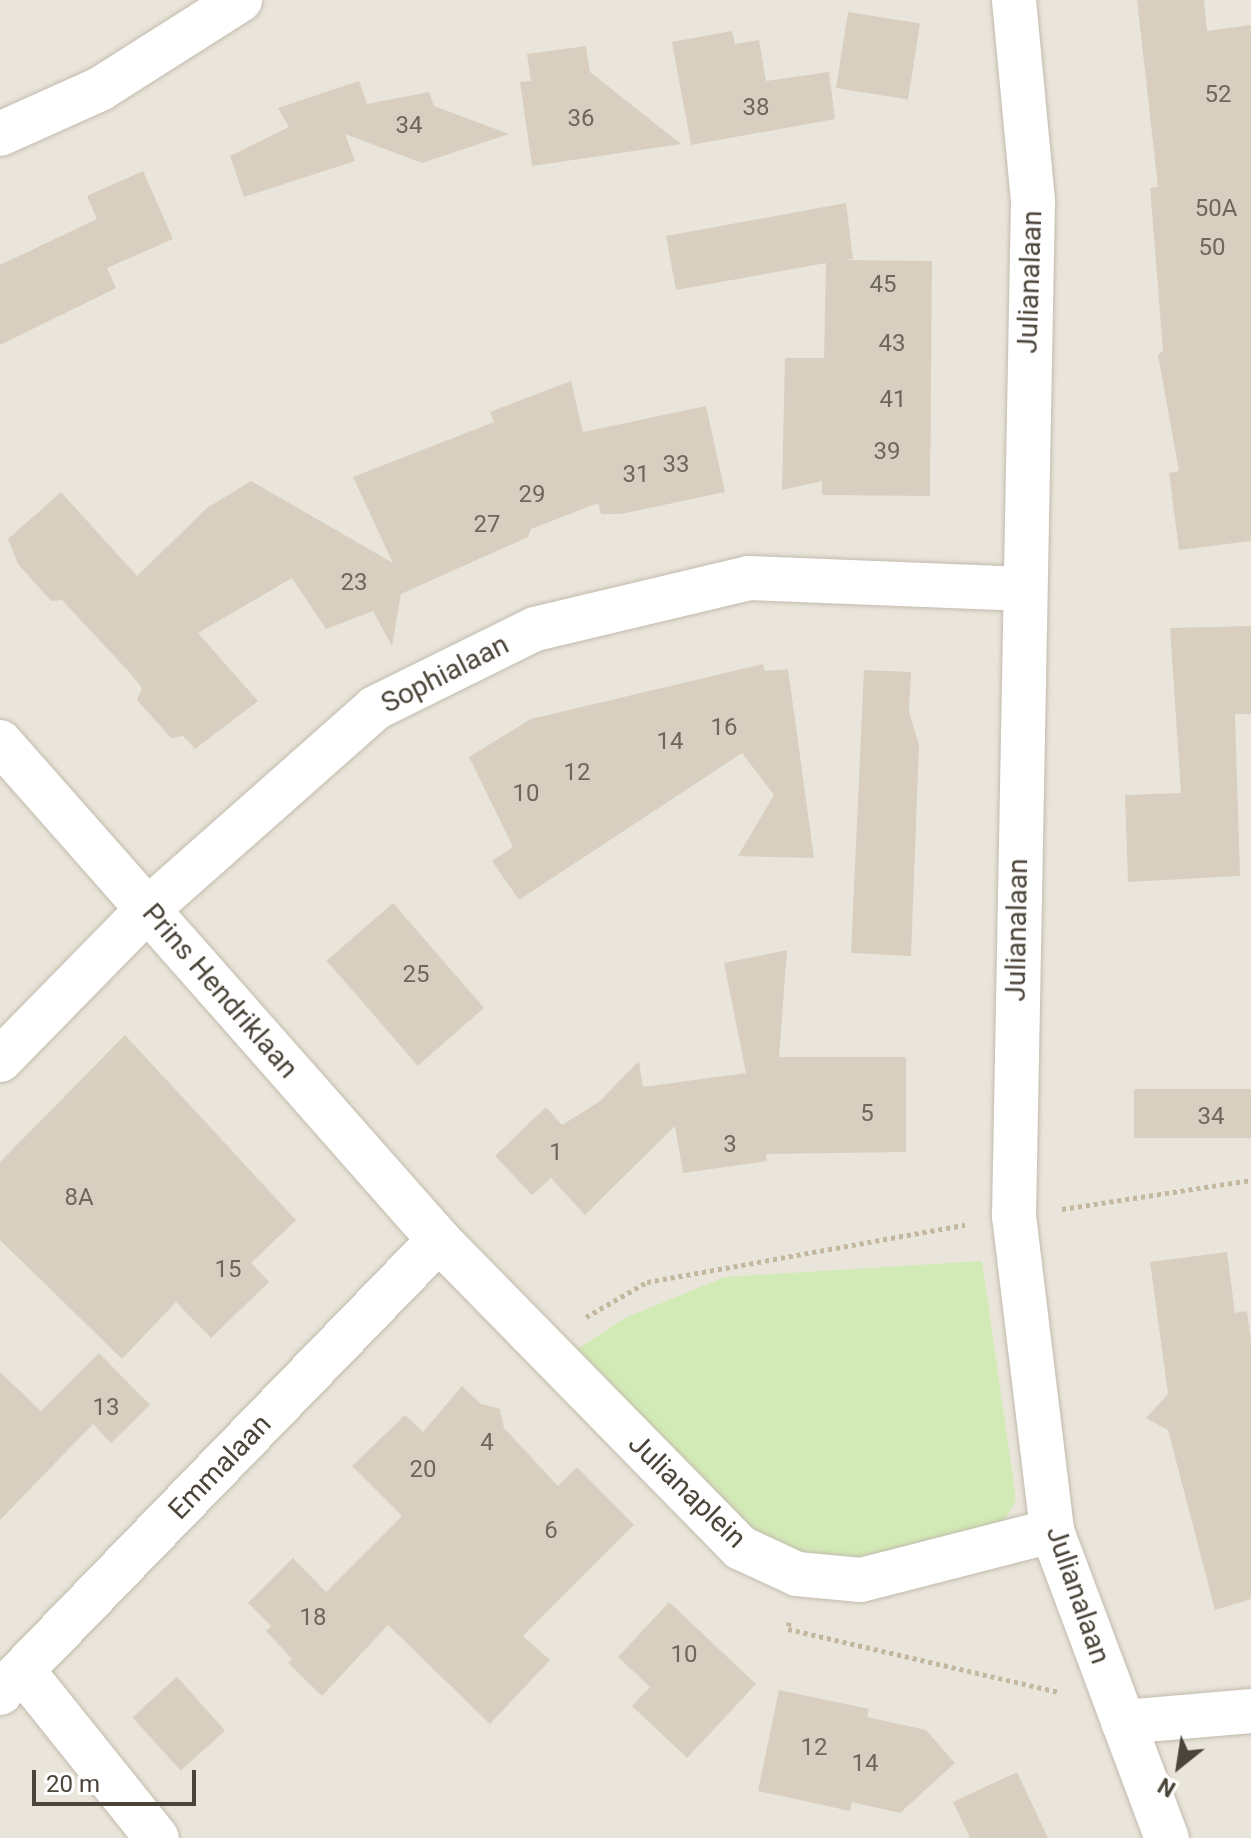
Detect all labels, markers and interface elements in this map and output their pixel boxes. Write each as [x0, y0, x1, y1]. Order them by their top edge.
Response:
house number: 52 [1205, 81, 1231, 109]
house number: 38 [743, 94, 769, 122]
house number: 36 [568, 105, 594, 133]
house number: 34 [396, 112, 422, 140]
house number: 50A [1195, 195, 1237, 223]
street label: Julianalaan [1011, 210, 1049, 354]
house number: 50 [1199, 234, 1225, 262]
house number: 45 [870, 271, 896, 299]
house number: 43 [879, 330, 905, 358]
house number: 41 [880, 386, 906, 414]
house number: 39 [874, 438, 900, 466]
house number: 33 [663, 451, 689, 479]
house number: 31 [623, 461, 649, 489]
house number: 29 [519, 481, 545, 509]
house number: 27 [474, 511, 500, 539]
house number: 23 [341, 569, 367, 597]
street label: Sophialaan [376, 628, 514, 720]
house number: 16 [711, 714, 737, 742]
house number: 14 [657, 728, 683, 756]
house number: 12 [564, 759, 590, 787]
house number: 10 [513, 780, 539, 808]
street label: Julianalaan [999, 858, 1035, 1002]
street label: Prins Hendriklaan [135, 897, 305, 1085]
house number: 25 [403, 961, 429, 989]
house number: 5 [860, 1100, 874, 1128]
house number: 34 [1198, 1103, 1224, 1131]
house number: 3 [723, 1131, 737, 1159]
house number: 1 [549, 1139, 563, 1167]
house number: 8A [64, 1184, 94, 1212]
house number: 15 [215, 1256, 241, 1284]
house number: 13 [93, 1394, 119, 1422]
street label: Emmalaan [162, 1407, 278, 1527]
street label: Julianaplein [621, 1427, 753, 1555]
house number: 4 [480, 1429, 494, 1457]
house number: 20 [410, 1456, 436, 1484]
house number: 6 [544, 1517, 558, 1545]
street label: Julianalaan [1039, 1522, 1117, 1668]
house number: 18 [300, 1604, 326, 1632]
house number: 10 [671, 1641, 697, 1669]
north arrow [1139, 1726, 1219, 1806]
house number: 12 [801, 1734, 827, 1762]
house number: 14 [852, 1750, 878, 1778]
scale bar [36, 1754, 200, 1804]
text: 20 m [46, 1770, 100, 1798]
text: N [1154, 1773, 1180, 1802]

